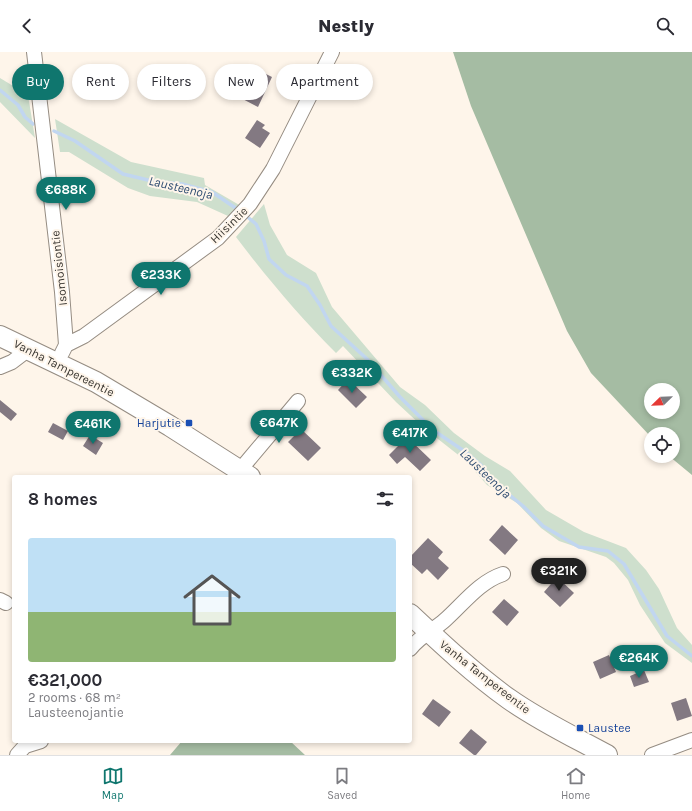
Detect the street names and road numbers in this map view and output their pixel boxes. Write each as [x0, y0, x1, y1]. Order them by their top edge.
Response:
street label: Hiisintie [207, 204, 251, 246]
street label: Isomoisiontie [48, 230, 70, 306]
street label: Vanha Tampereentie [11, 337, 117, 399]
street label: Vanha Tampereentie [437, 637, 533, 717]

